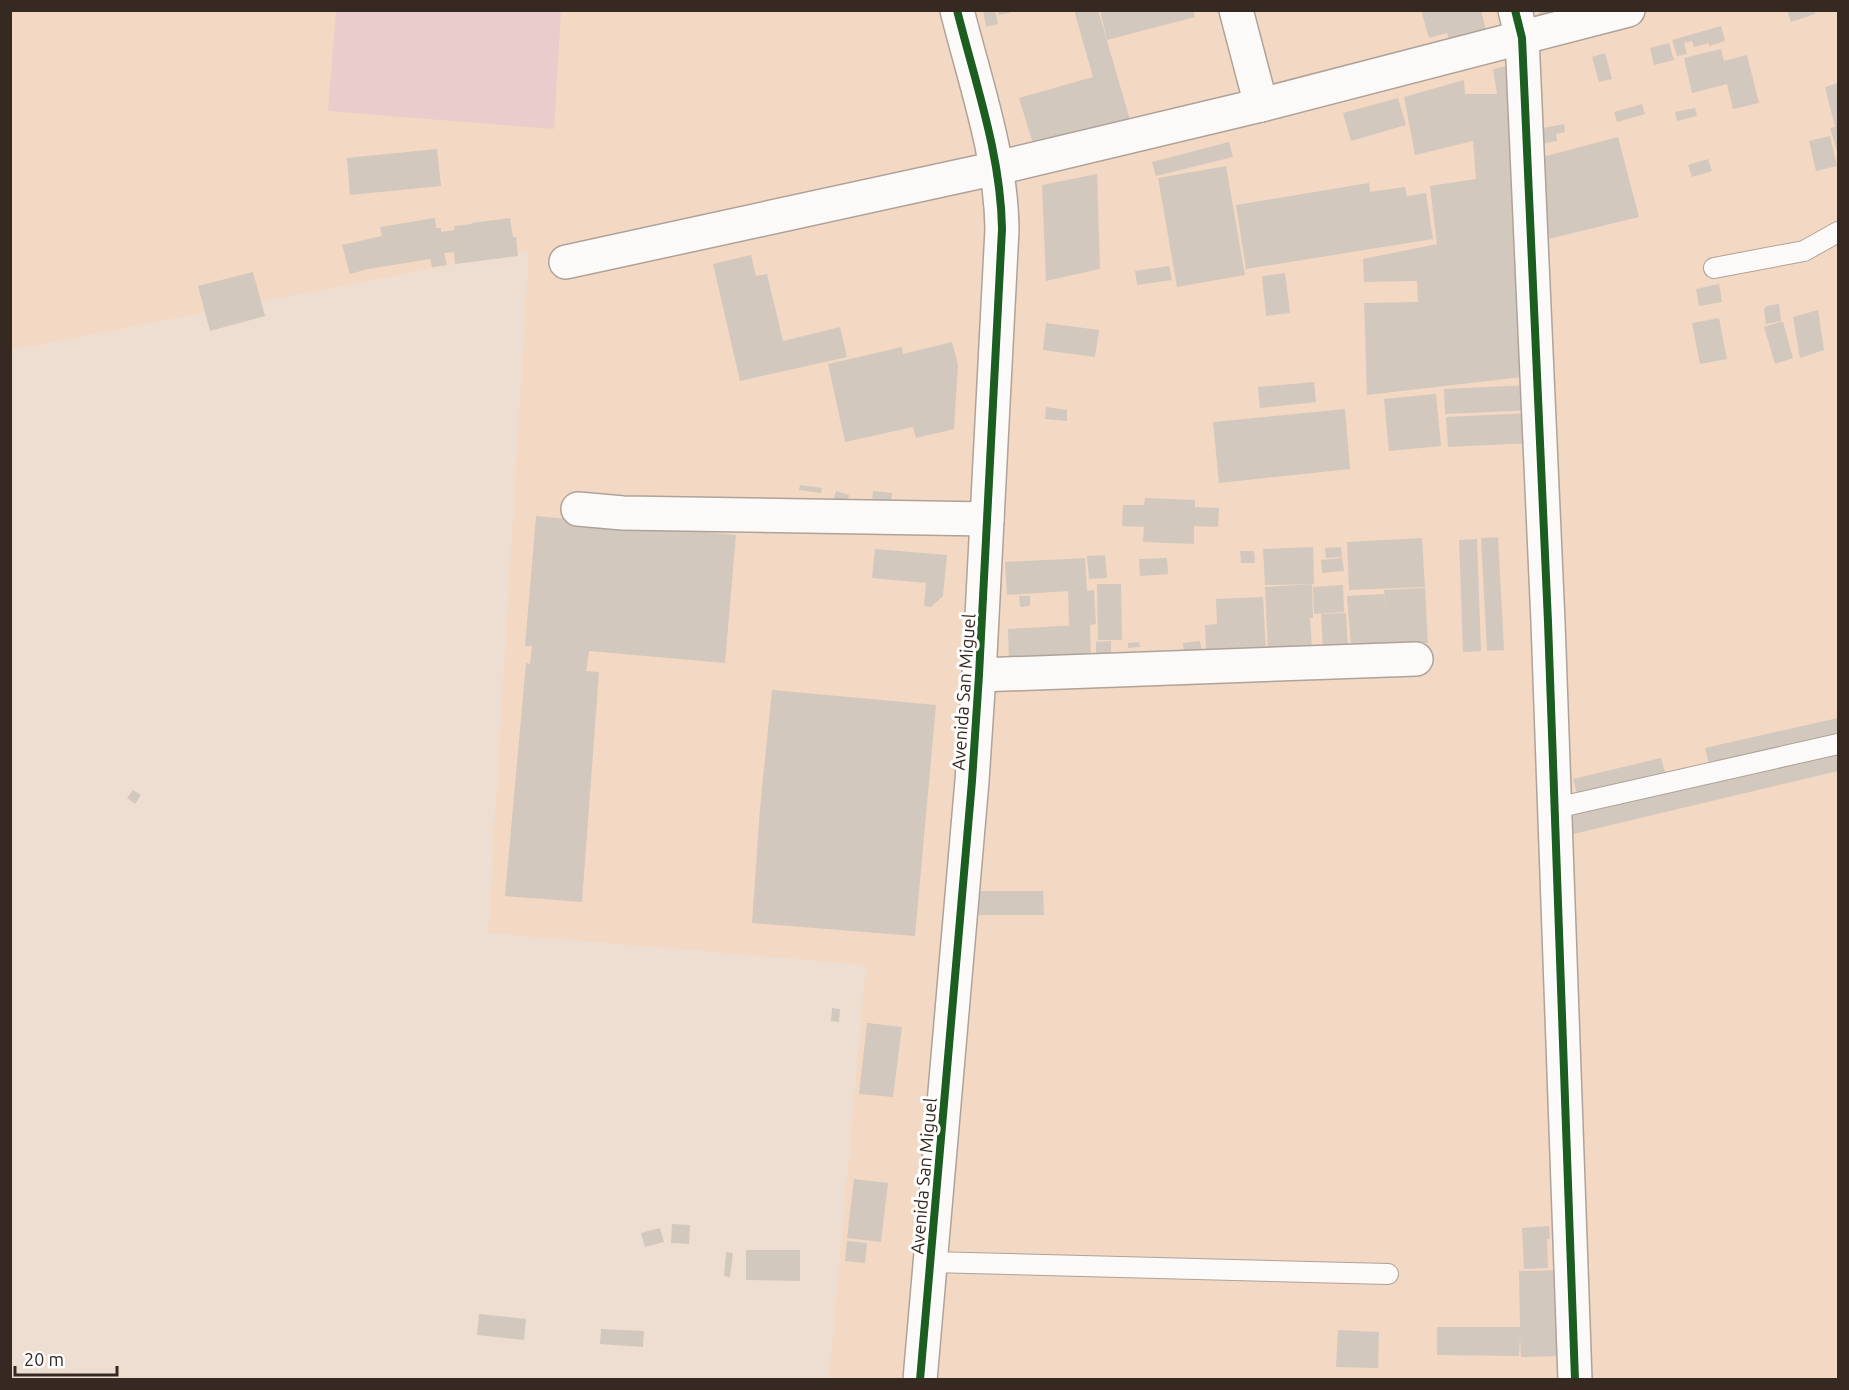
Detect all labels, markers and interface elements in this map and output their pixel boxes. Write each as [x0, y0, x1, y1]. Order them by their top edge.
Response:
street label: Avenida San Miguel [948, 613, 978, 771]
street label: Avenida San Miguel [906, 1097, 940, 1255]
scale bar [15, 1339, 117, 1377]
text: 20 m [24, 1349, 64, 1369]

